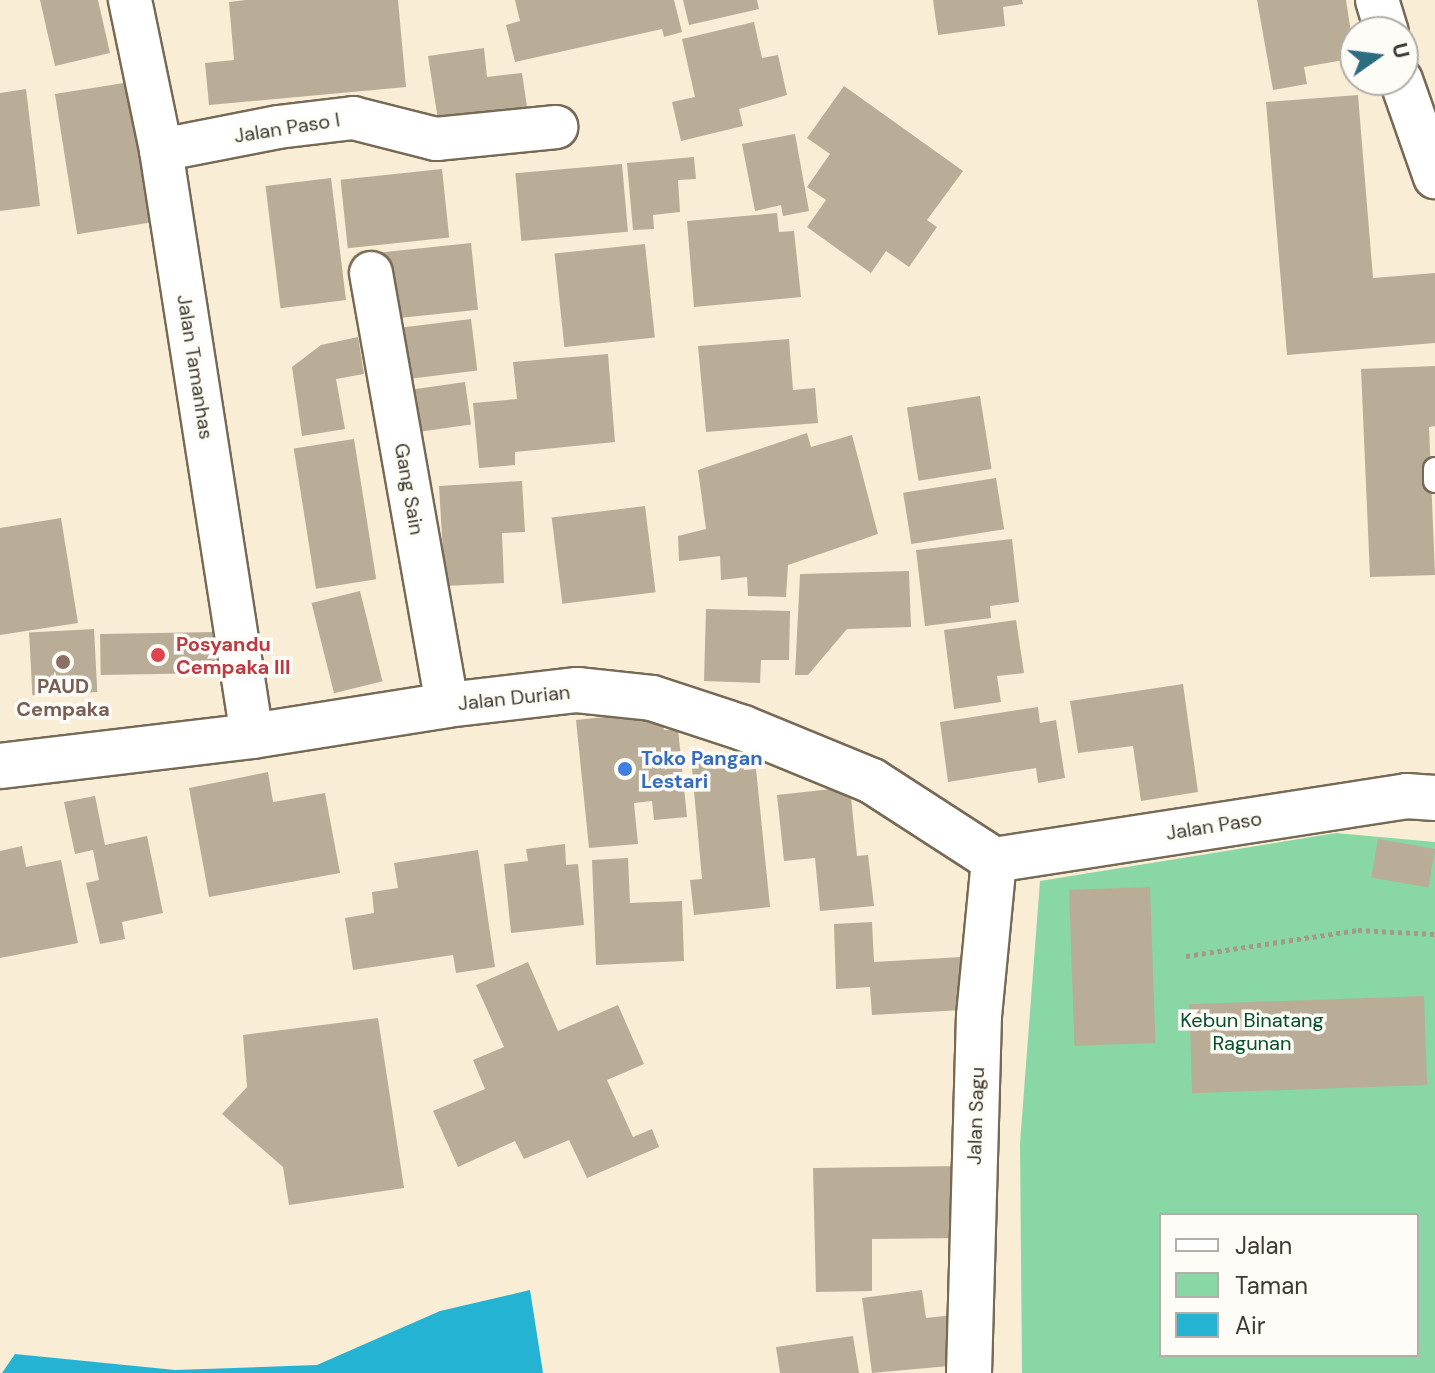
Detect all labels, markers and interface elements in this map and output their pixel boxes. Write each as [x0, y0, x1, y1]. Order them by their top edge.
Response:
north arrow [1339, 16, 1419, 96]
text: U [1385, 40, 1417, 61]
street label: Jalan Paso I [232, 108, 342, 148]
street label: Jalan Tamanhas [172, 293, 218, 441]
street label: Gang Sain [389, 441, 429, 537]
place label: Posyandu Cempaka III [176, 632, 290, 679]
marker: Posyandu Cempaka III [147, 644, 169, 666]
marker: PAUD Cempaka [54, 653, 72, 671]
place label: PAUD Cempaka [16, 674, 110, 721]
street label: Jalan Durian [457, 680, 571, 716]
place label: Toko Pangan Lestari [641, 746, 763, 793]
marker: Toko Pangan Lestari [616, 760, 634, 778]
street label: Jalan Paso [1164, 807, 1264, 845]
park label: Kebun Binatang Ragunan [1180, 1009, 1324, 1056]
street label: Jalan Sagu [962, 1067, 990, 1165]
legend [1159, 1213, 1419, 1357]
text: Jalan [1235, 1230, 1292, 1261]
text: Taman [1235, 1270, 1308, 1301]
text: Air [1235, 1310, 1266, 1341]

